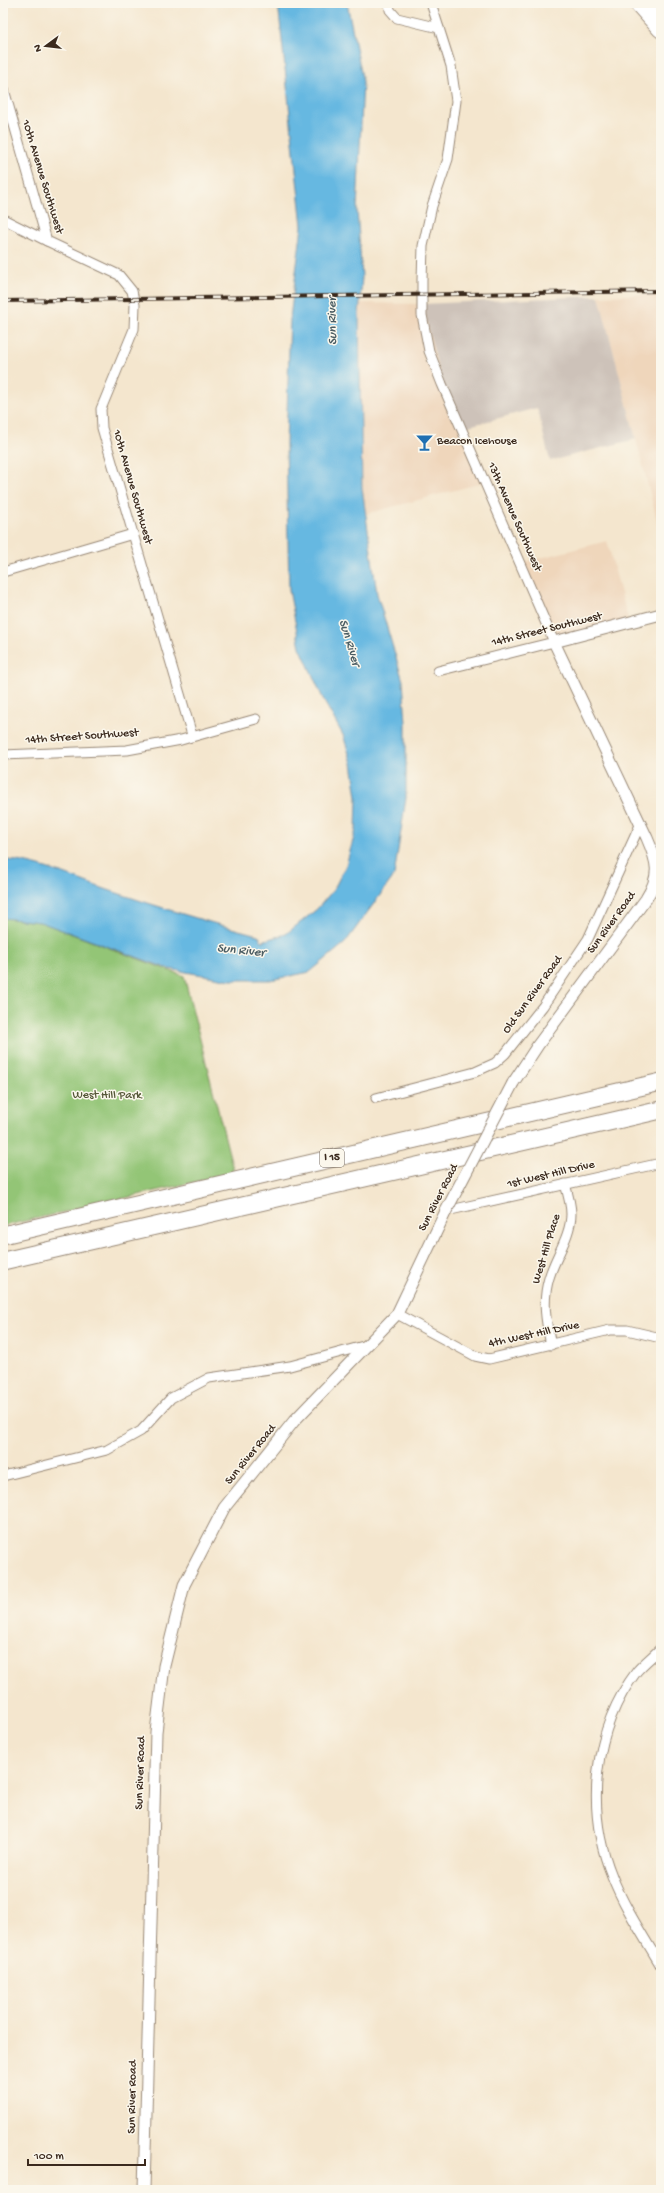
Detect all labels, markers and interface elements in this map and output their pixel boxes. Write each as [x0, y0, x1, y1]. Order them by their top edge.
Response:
north arrow [26, 26, 66, 66]
text: N [32, 43, 45, 53]
street label: 10th Avenue Southwest [18, 117, 66, 237]
water label: Sun River [325, 294, 341, 345]
street label: 10th Avenue Southwest [109, 427, 155, 547]
bar icon: Beacon Icehouse [414, 432, 434, 452]
place label: Beacon Icehouse [436, 435, 518, 449]
street label: 13th Avenue Southwest [483, 459, 545, 575]
street label: 14th Street Southwest [489, 609, 605, 651]
water label: Sun River [335, 618, 364, 670]
street label: 14th Street Southwest [24, 726, 140, 748]
street label: Sun River Road [585, 888, 640, 957]
water label: Sun River [216, 941, 268, 961]
street label: Old Sun River Road [500, 952, 567, 1037]
park label: West Hill Park [72, 1089, 143, 1103]
road number: I 15 [320, 1149, 344, 1167]
street label: 1st West Hill Drive [505, 1158, 597, 1192]
street label: Sun River Road [416, 1161, 462, 1234]
street label: West Hill Place [530, 1212, 565, 1286]
street label: 4th West Hill Drive [487, 1318, 581, 1351]
street label: Sun River Road [222, 1421, 280, 1488]
street label: Sun River Road [133, 1735, 149, 1810]
street label: Sun River Road [125, 2059, 141, 2134]
scale bar [28, 2141, 145, 2167]
text: 100 m [33, 2150, 64, 2164]

